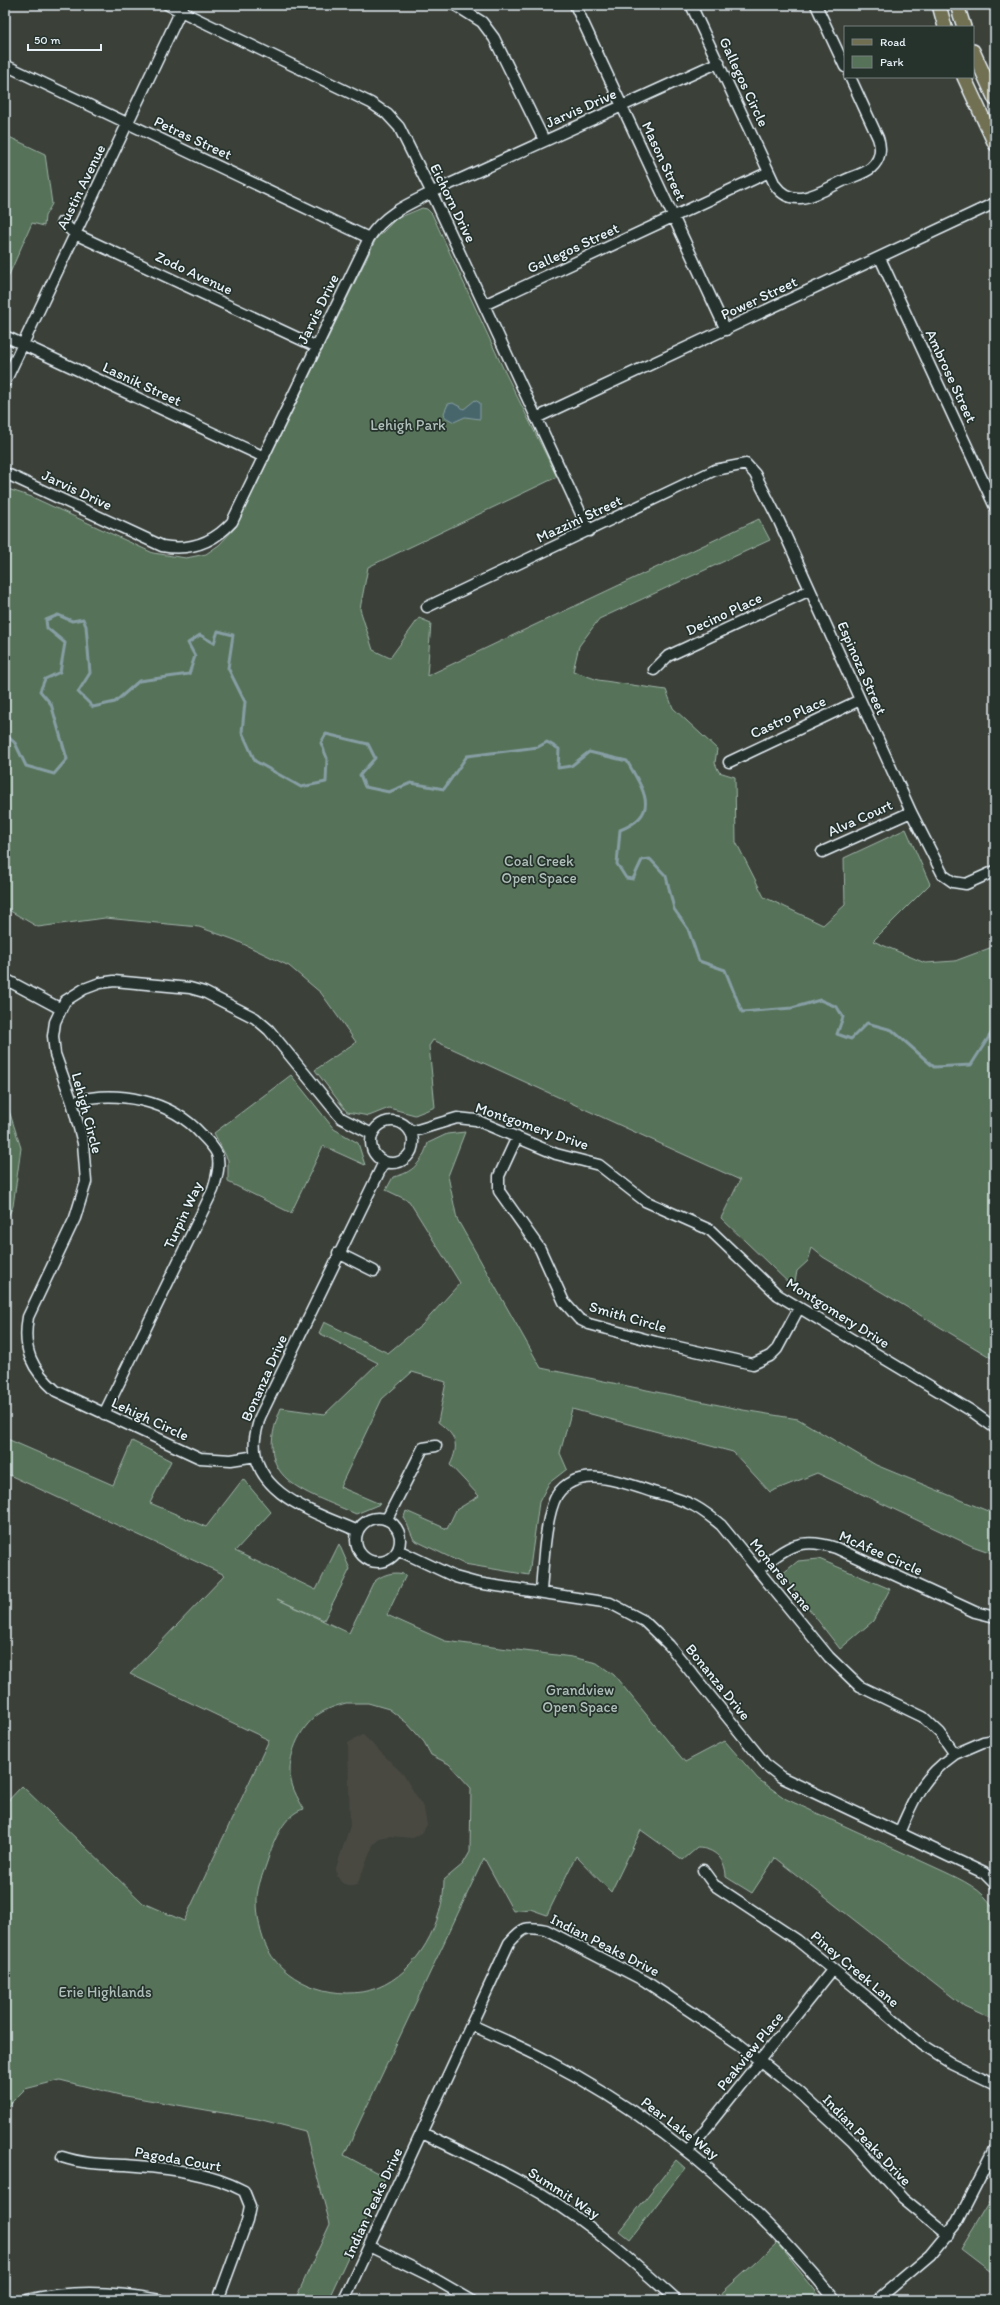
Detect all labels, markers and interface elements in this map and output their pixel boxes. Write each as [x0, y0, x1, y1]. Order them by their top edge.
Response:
scale bar [28, 26, 101, 52]
legend [844, 26, 974, 78]
text: 50 m [34, 33, 60, 47]
street label: Gallegos Circle [715, 34, 773, 130]
text: Road [880, 35, 906, 49]
text: Park [880, 55, 904, 69]
street label: Jarvis Drive [543, 84, 619, 132]
street label: Petras Street [151, 112, 235, 164]
street label: Mason Street [638, 119, 690, 204]
street label: Austin Avenue [53, 141, 109, 233]
street label: Eichorn Drive [426, 161, 480, 245]
street label: Gallegos Street [524, 219, 622, 277]
street label: Zodo Avenue [152, 247, 236, 299]
street label: Jarvis Drive [293, 271, 343, 347]
street label: Power Street [718, 272, 800, 324]
street label: Ambrose Street [922, 326, 981, 426]
street label: Lasnik Street [100, 358, 185, 410]
park label: Lehigh Park [370, 416, 446, 434]
street label: Jarvis Drive [39, 466, 115, 514]
street label: Mazzini Street [533, 491, 625, 547]
street label: Decino Place [683, 589, 765, 639]
street label: Espinoza Street [833, 618, 891, 718]
street label: Castro Place [747, 692, 829, 742]
street label: Alva Court [825, 796, 896, 840]
park label: Coal Creek Open Space [501, 852, 577, 887]
street label: Lehigh Circle [68, 1070, 106, 1156]
street label: Montgomery Drive [473, 1098, 591, 1154]
street label: Turpin Way [160, 1178, 206, 1252]
street label: Montgomery Drive [783, 1274, 893, 1352]
street label: Smith Circle [587, 1297, 669, 1337]
street label: Bonanza Drive [237, 1332, 291, 1424]
street label: Lehigh Circle [108, 1393, 192, 1445]
street label: McAfee Circle [836, 1527, 926, 1579]
street label: Monares Lane [746, 1535, 816, 1615]
street label: Bonanza Drive [682, 1640, 754, 1724]
park label: Grandview Open Space [542, 1681, 618, 1716]
street label: Indian Peaks Drive [547, 1910, 663, 1980]
street label: Piney Creek Lane [807, 1927, 903, 2011]
park label: Erie Highlands [58, 1983, 152, 2001]
street label: Peakview Place [713, 2008, 787, 2094]
street label: Indian Peaks Drive [819, 2091, 915, 2189]
street label: Pear Lake Way [638, 2093, 722, 2163]
street label: Pagoda Court [133, 2143, 223, 2176]
street label: Indian Peaks Drive [339, 2145, 407, 2261]
street label: Summit Way [525, 2163, 603, 2223]

